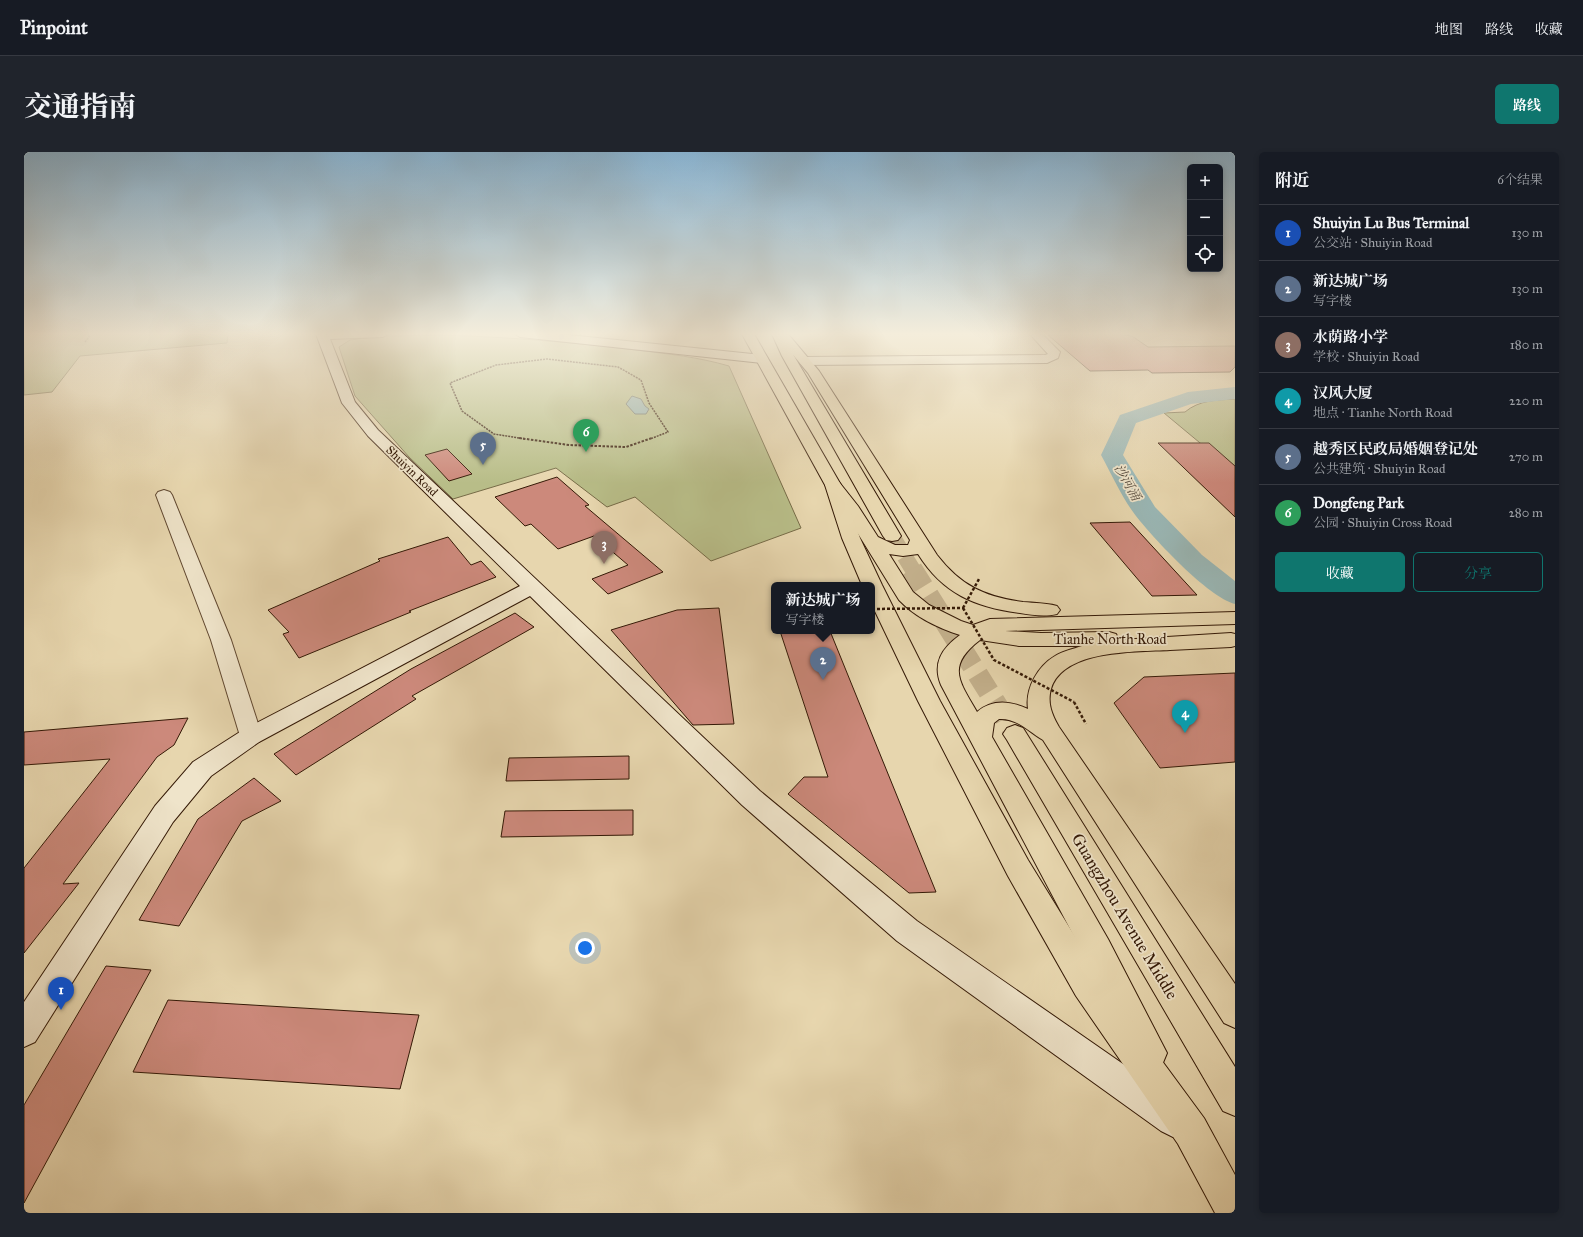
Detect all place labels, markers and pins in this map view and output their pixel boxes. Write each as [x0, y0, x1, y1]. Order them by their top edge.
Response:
pin: 6 [573, 419, 599, 452]
pin: 5 [470, 432, 496, 465]
pin: 3 [591, 531, 617, 564]
pin: 2 [810, 647, 836, 680]
pin: 4 [1172, 700, 1198, 733]
pin: 1 [48, 977, 74, 1010]

